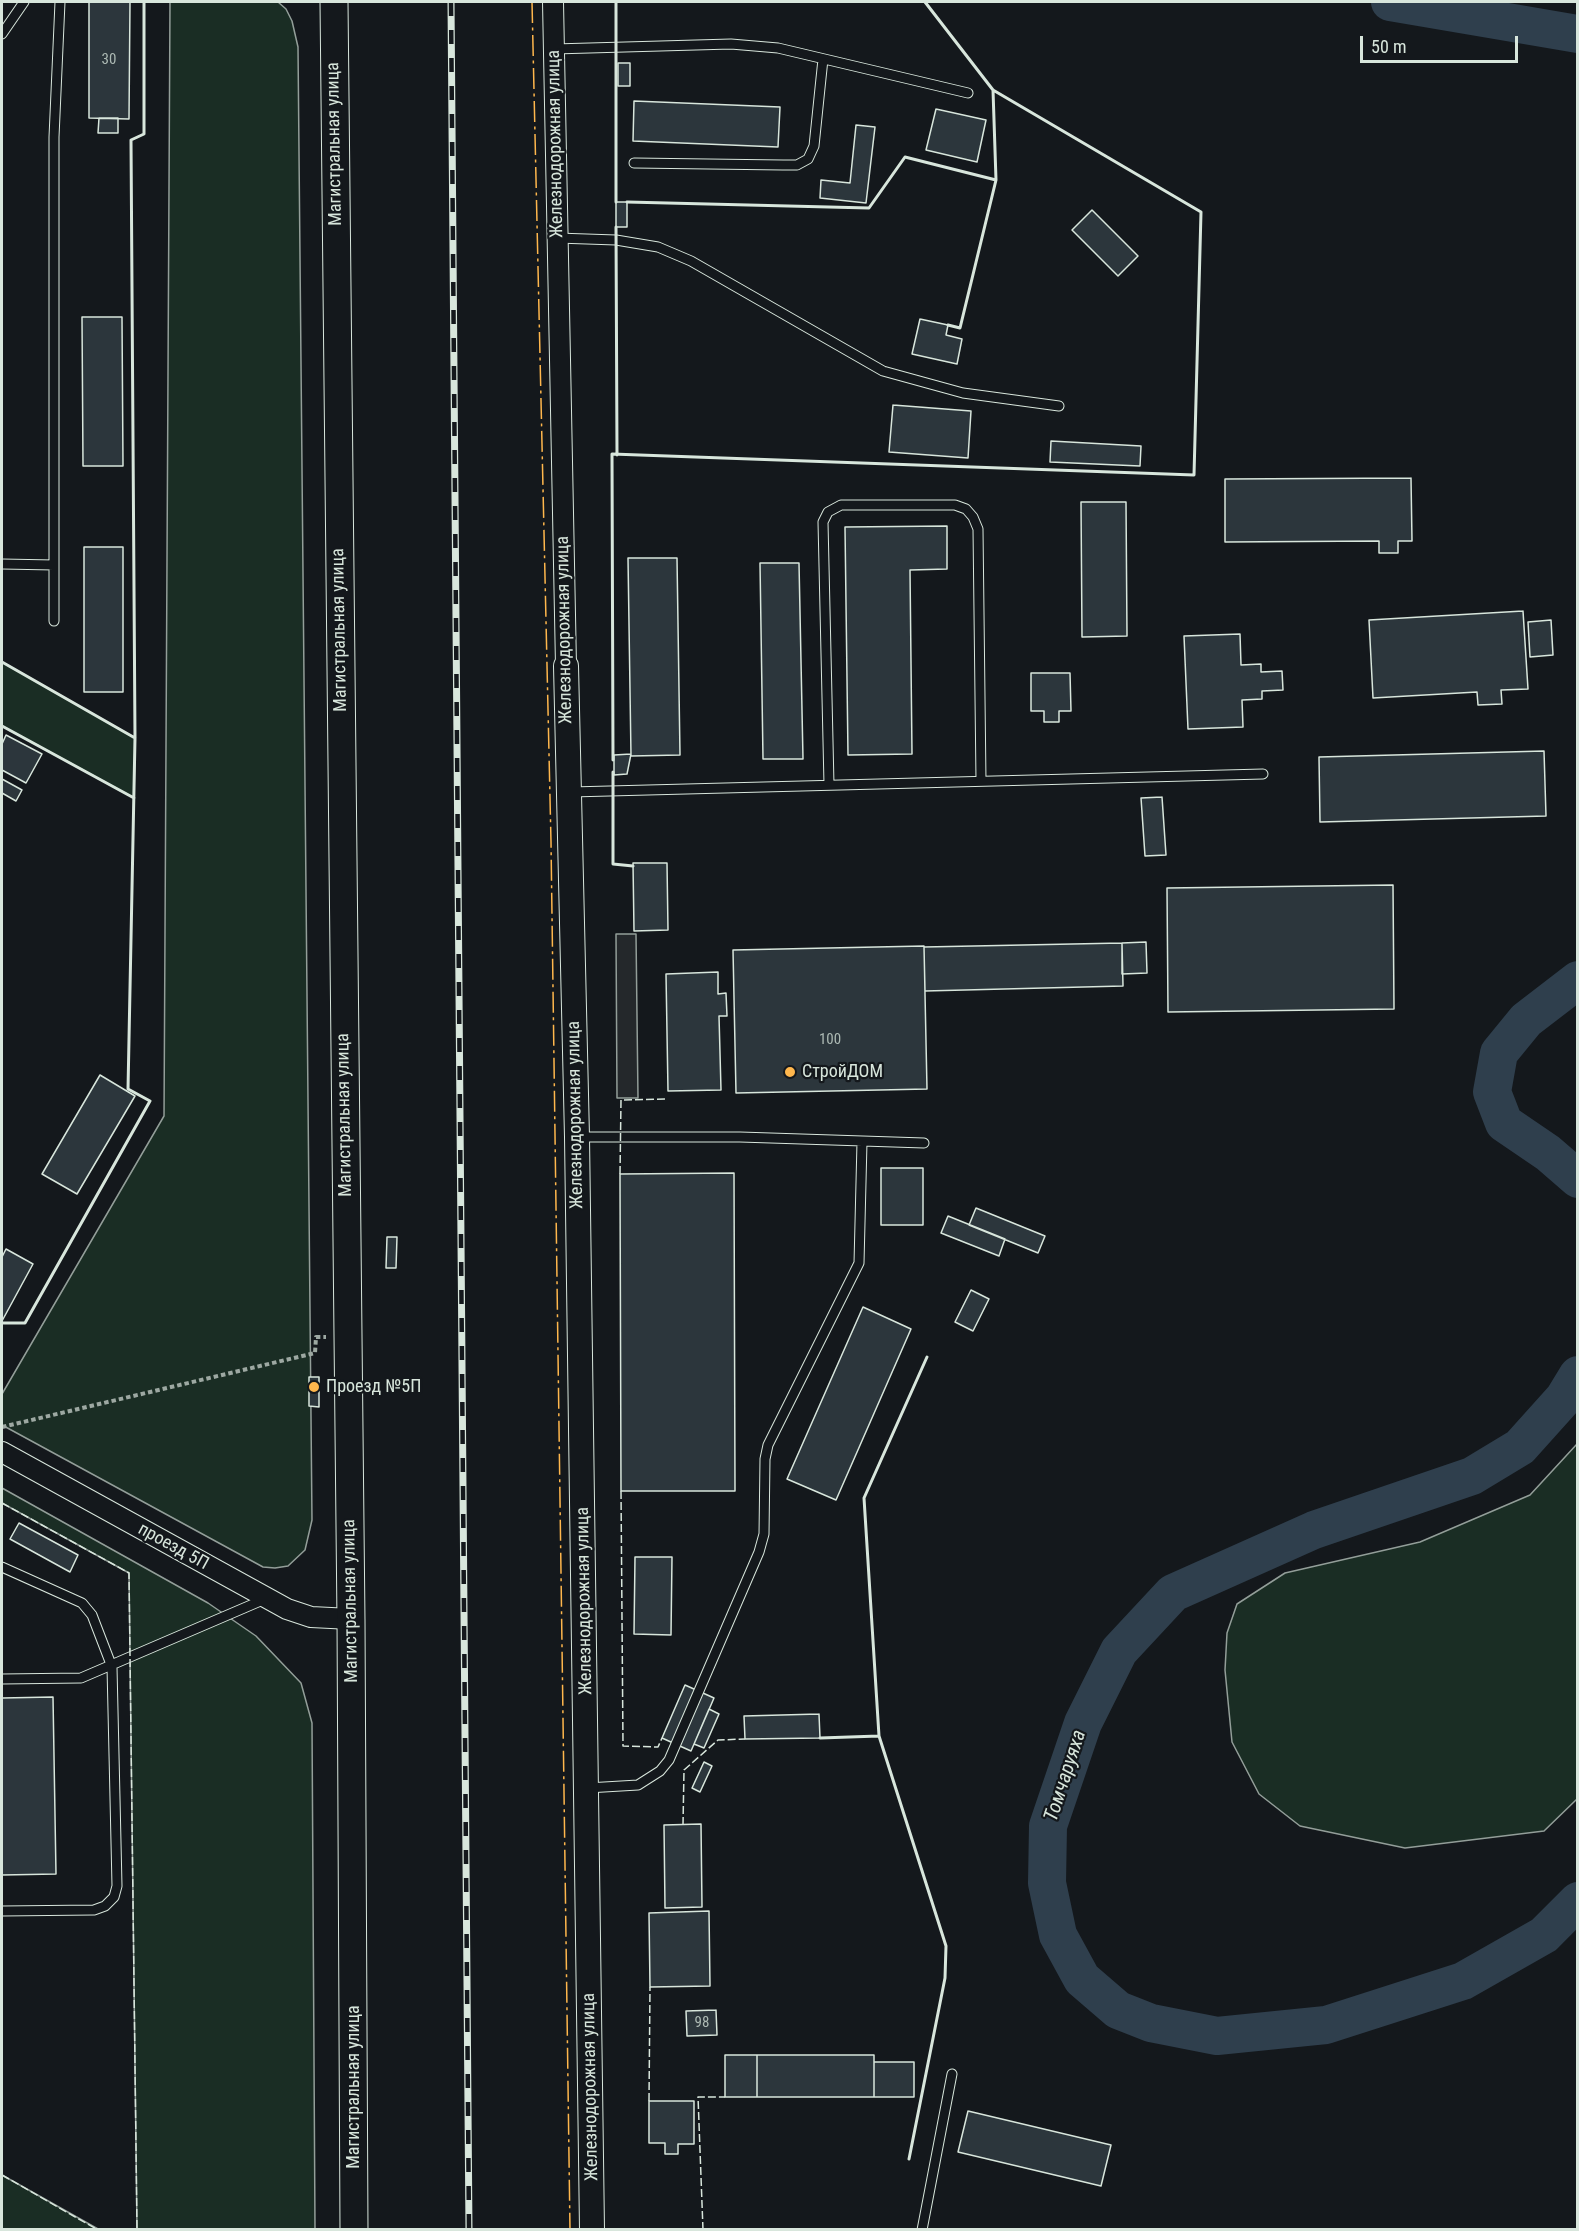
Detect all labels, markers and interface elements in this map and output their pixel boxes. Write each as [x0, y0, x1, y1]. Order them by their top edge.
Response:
scale bar [1363, 24, 1520, 62]
text: 50 m [1371, 36, 1406, 57]
street label: Железнодорожная улица [544, 50, 568, 238]
house number: 30 [102, 51, 116, 69]
street label: Магистральная улица [323, 62, 347, 226]
street label: Железнодорожная улица [553, 536, 577, 724]
street label: Магистральная улица [328, 548, 352, 712]
street label: Железнодорожная улица [564, 1021, 588, 1209]
house number: 100 [819, 1031, 841, 1049]
street label: Магистральная улица [333, 1033, 357, 1197]
place label: СтройДОМ [802, 1061, 883, 1083]
marker: СтройДОМ [783, 1065, 797, 1079]
place label: Проезд №5П [326, 1376, 421, 1398]
marker: Проезд №5П [307, 1380, 321, 1394]
street label: Железнодорожная улица [573, 1507, 597, 1695]
street label: проезд 5П [134, 1519, 212, 1575]
street label: Магистральная улица [339, 1519, 363, 1683]
water label: Томчаруяха [1040, 1727, 1092, 1825]
street label: Железнодорожная улица [579, 1993, 603, 2181]
street label: Магистральная улица [343, 2005, 365, 2169]
house number: 98 [695, 2014, 709, 2032]

